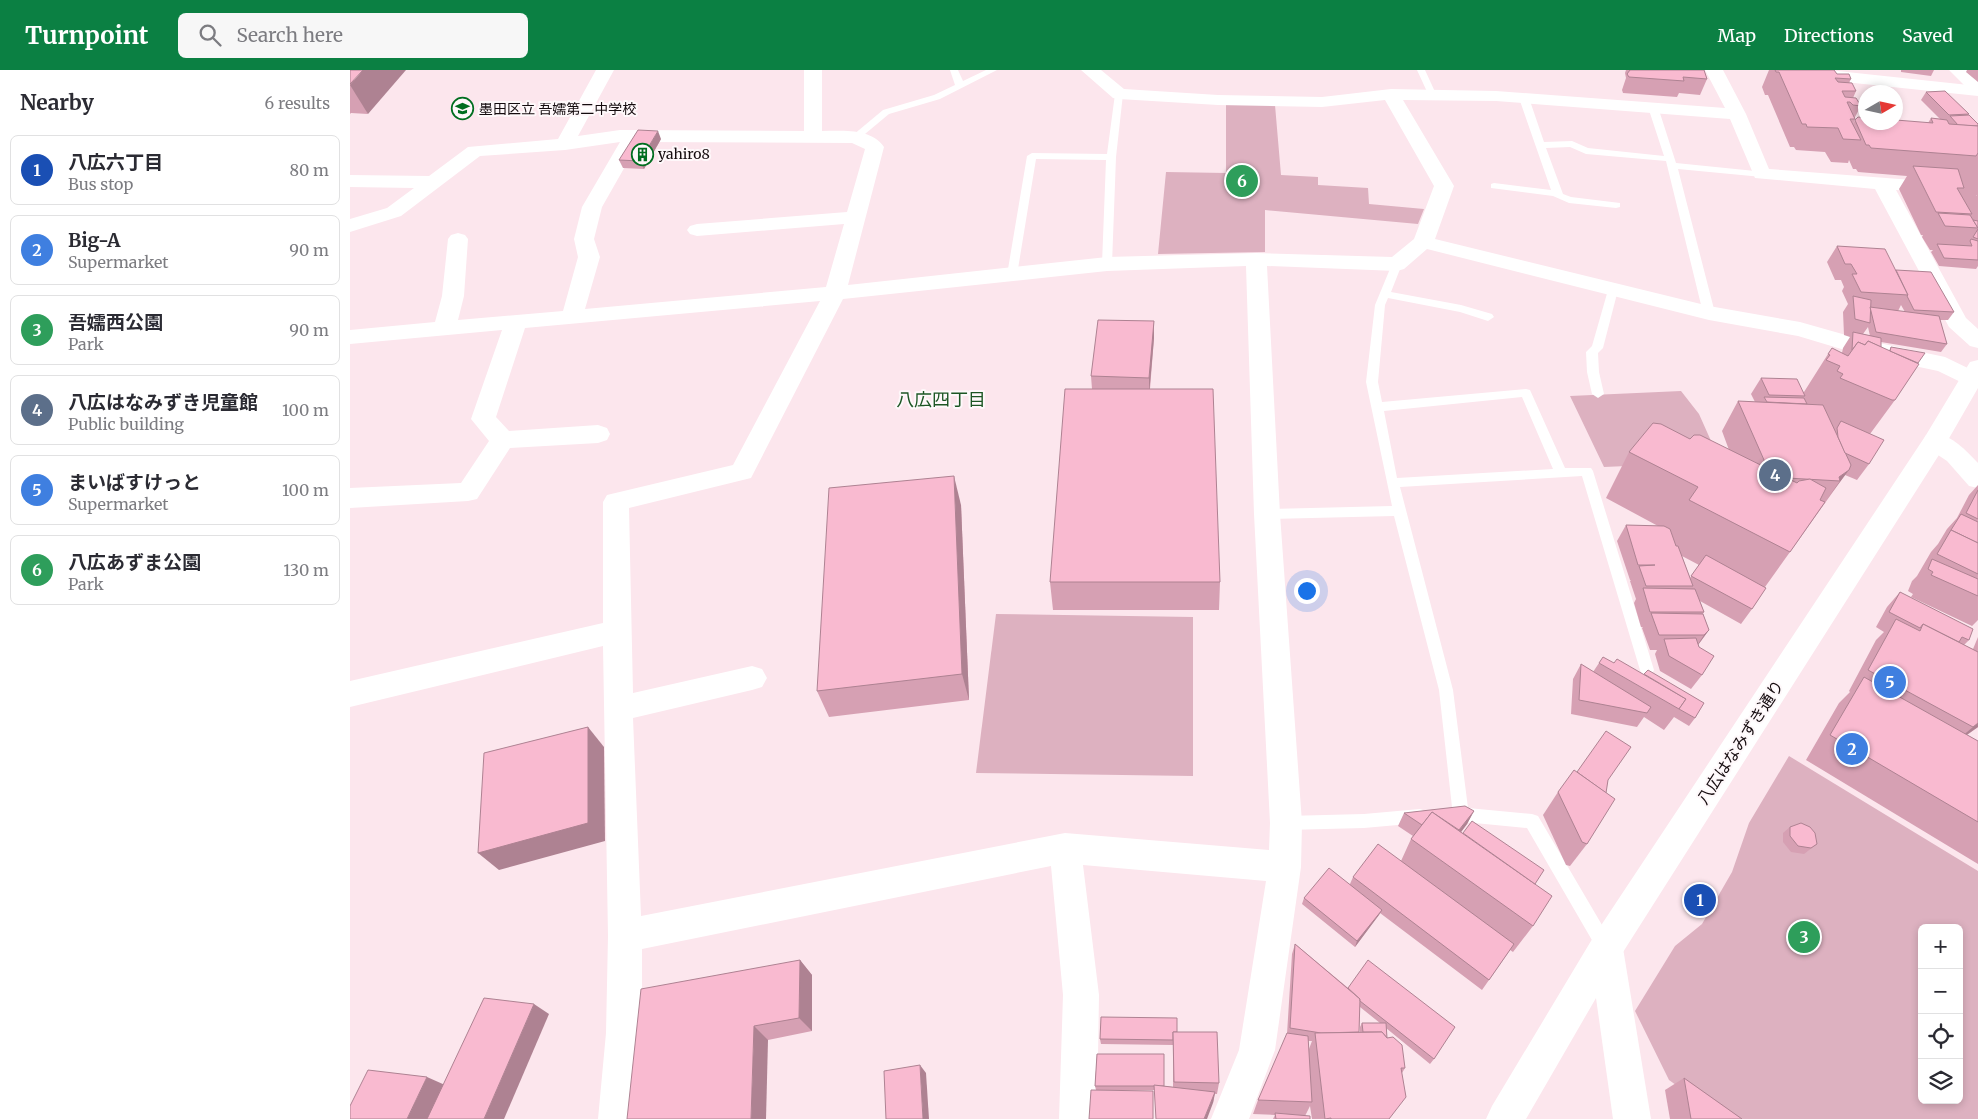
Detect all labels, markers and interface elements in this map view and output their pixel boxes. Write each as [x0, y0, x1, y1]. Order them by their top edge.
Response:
search box [178, 13, 528, 58]
text: Turnpoint [25, 20, 148, 51]
icon: search [196, 21, 224, 49]
text: Search here [236, 23, 343, 47]
text: Map [1718, 24, 1756, 47]
text: Directions [1784, 24, 1874, 47]
text: Saved [1902, 24, 1953, 47]
north arrow [1858, 85, 1903, 130]
text: Nearby [20, 89, 94, 116]
text: 6 results [265, 93, 330, 113]
school or university icon: 墨田区立 吾嬬第二中学校 [451, 97, 475, 121]
place label: 墨田区立 吾嬬第二中学校 [479, 100, 636, 118]
building icon: yahiro8 [630, 142, 654, 166]
place label: yahiro8 [658, 145, 710, 163]
text: 八広六丁目 [68, 150, 163, 174]
text: 1 [33, 160, 41, 180]
text: 80 m [290, 160, 329, 180]
pin: 6 [1226, 162, 1258, 200]
text: Bus stop [68, 174, 133, 194]
text: Big-A [68, 228, 121, 252]
text: 2 [32, 240, 42, 260]
text: 90 m [289, 240, 329, 260]
text: Supermarket [68, 252, 169, 272]
text: 吾嬬西公園 [68, 310, 163, 334]
text: 3 [32, 320, 42, 340]
text: 90 m [289, 320, 329, 340]
text: Park [68, 334, 104, 354]
district label: 八広四丁目 [896, 388, 986, 411]
text: 八広はなみずき児童館 [68, 390, 258, 414]
text: 4 [32, 400, 42, 420]
text: 100 m [282, 400, 329, 420]
text: Public building [68, 414, 184, 434]
pin: 4 [1759, 456, 1791, 494]
text: まいばすけっと [68, 470, 201, 494]
text: 5 [32, 480, 42, 500]
text: 100 m [282, 480, 329, 500]
text: Supermarket [68, 494, 169, 514]
text: 八広あずま公園 [68, 550, 201, 574]
text: 6 [32, 560, 42, 580]
text: 130 m [283, 560, 329, 580]
text: Park [68, 574, 104, 594]
your location [1294, 578, 1320, 604]
pin: 5 [1874, 663, 1906, 701]
street label: 八広はなみずき通り [1692, 676, 1788, 808]
pin: 2 [1836, 730, 1868, 768]
pin: 1 [1684, 881, 1716, 919]
pin: 3 [1788, 918, 1820, 956]
map controls [1918, 924, 1963, 1104]
button: + [1918, 924, 1963, 969]
button: − [1918, 969, 1963, 1014]
button: locate [1918, 1014, 1963, 1059]
button: layers [1918, 1059, 1963, 1104]

